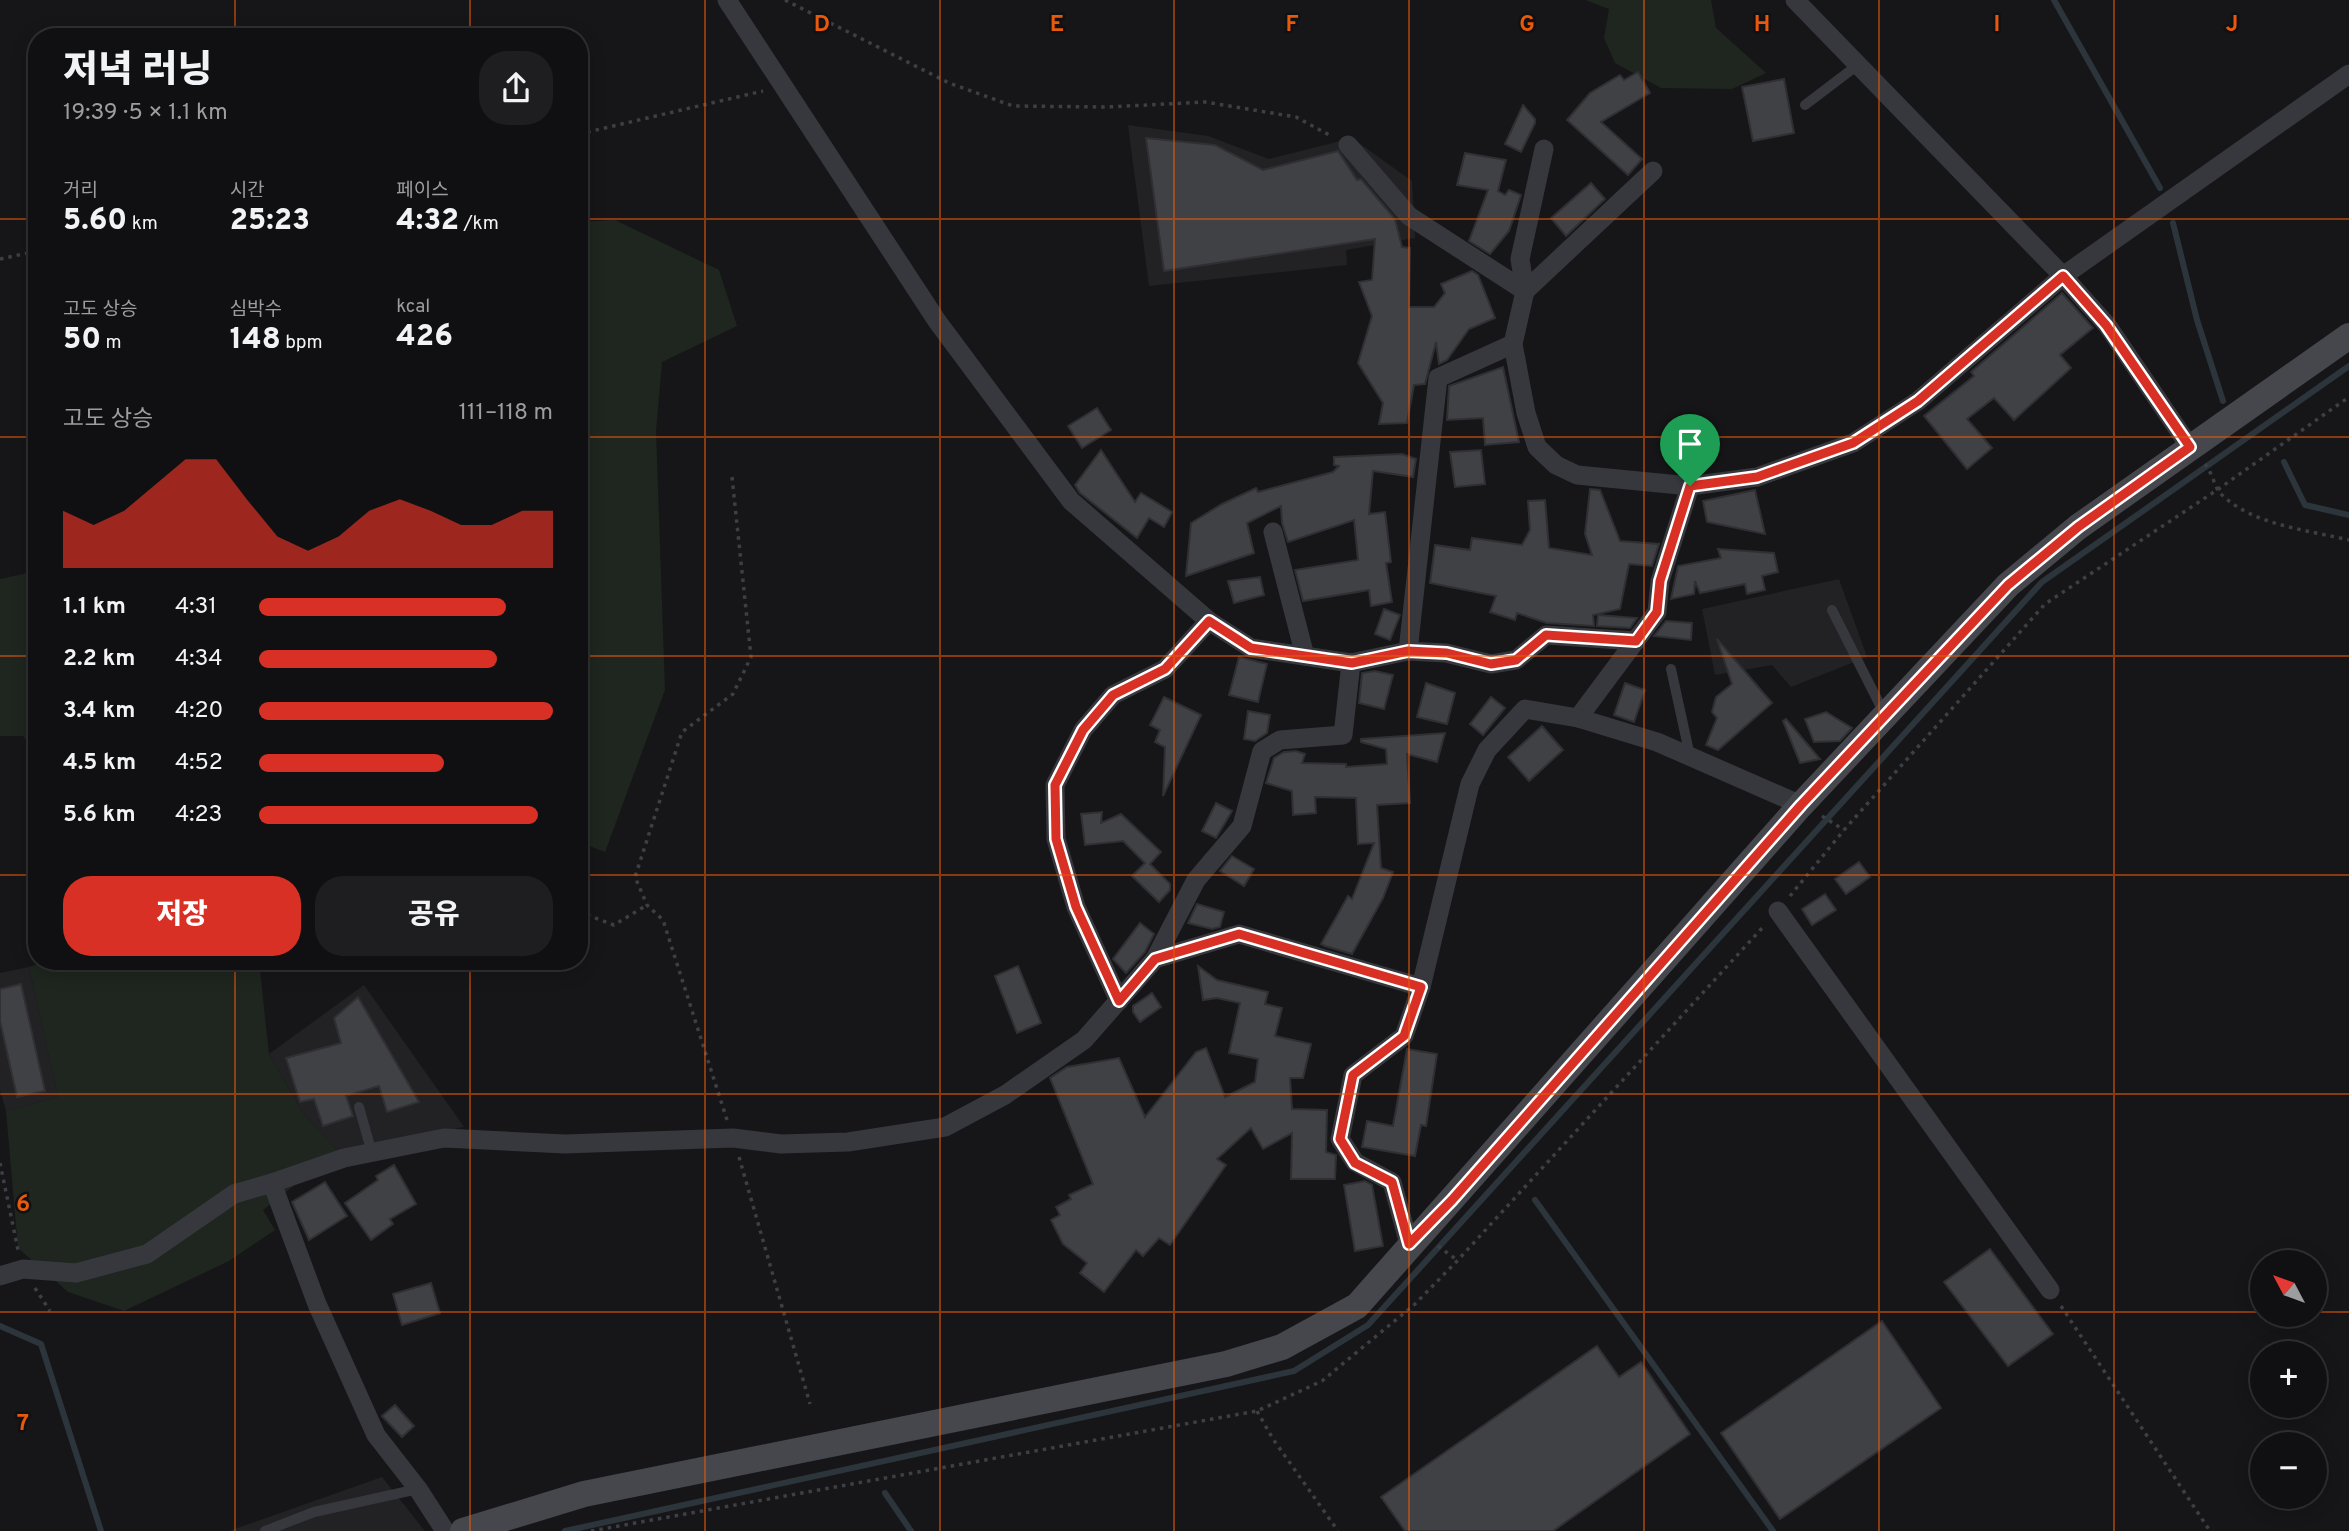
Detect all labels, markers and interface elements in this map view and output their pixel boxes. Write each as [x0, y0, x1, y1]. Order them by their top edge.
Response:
text: D [814, 11, 830, 40]
text: E [1050, 11, 1064, 40]
text: F [1285, 11, 1299, 40]
text: G [1519, 11, 1535, 40]
text: H [1754, 11, 1770, 40]
text: I [1994, 11, 2000, 40]
text: J [2226, 11, 2238, 40]
text: 저녁 러닝 [63, 48, 213, 97]
button: share [479, 51, 553, 125]
text: 19:39 · 5 × 1.1 km [63, 99, 228, 128]
text: 거리 [63, 179, 98, 203]
text: 시간 [230, 179, 265, 203]
text: 페이스 [396, 179, 449, 203]
text: 5.60 [63, 203, 127, 240]
text: 25:23 [230, 203, 310, 240]
text: 4:32 [396, 203, 459, 240]
text: km [127, 212, 158, 236]
text: /km [459, 212, 499, 236]
text: kcal [396, 295, 430, 319]
text: 고도 상승 [63, 298, 137, 322]
text: 심박수 [230, 298, 282, 322]
text: 426 [396, 319, 453, 356]
text: 50 [63, 322, 101, 359]
text: 148 [230, 322, 281, 359]
text: m [101, 331, 122, 355]
text: bpm [281, 331, 323, 355]
text: 111–118 m [458, 399, 553, 428]
text: 고도 상승 [63, 406, 153, 435]
pin [1660, 414, 1720, 486]
icon: arrive [1671, 425, 1709, 463]
text: 1.1 km [63, 593, 126, 622]
text: 4:31 [175, 593, 217, 622]
text: 2.2 km [63, 645, 136, 674]
text: 4:34 [175, 645, 223, 674]
text: 3.4 km [63, 697, 135, 726]
text: 4:20 [175, 697, 223, 726]
text: 4.5 km [63, 749, 136, 778]
text: 4:52 [175, 749, 223, 778]
text: 5.6 km [63, 801, 136, 830]
text: 4:23 [175, 801, 222, 830]
button: 저장 [63, 876, 301, 956]
button: 공유 [315, 876, 553, 956]
text: 6 [16, 1191, 30, 1220]
north arrow [2250, 1250, 2328, 1326]
map controls [2250, 1250, 2327, 1509]
button: + [2250, 1341, 2327, 1418]
text: 7 [17, 1410, 29, 1439]
button: − [2250, 1432, 2327, 1509]

